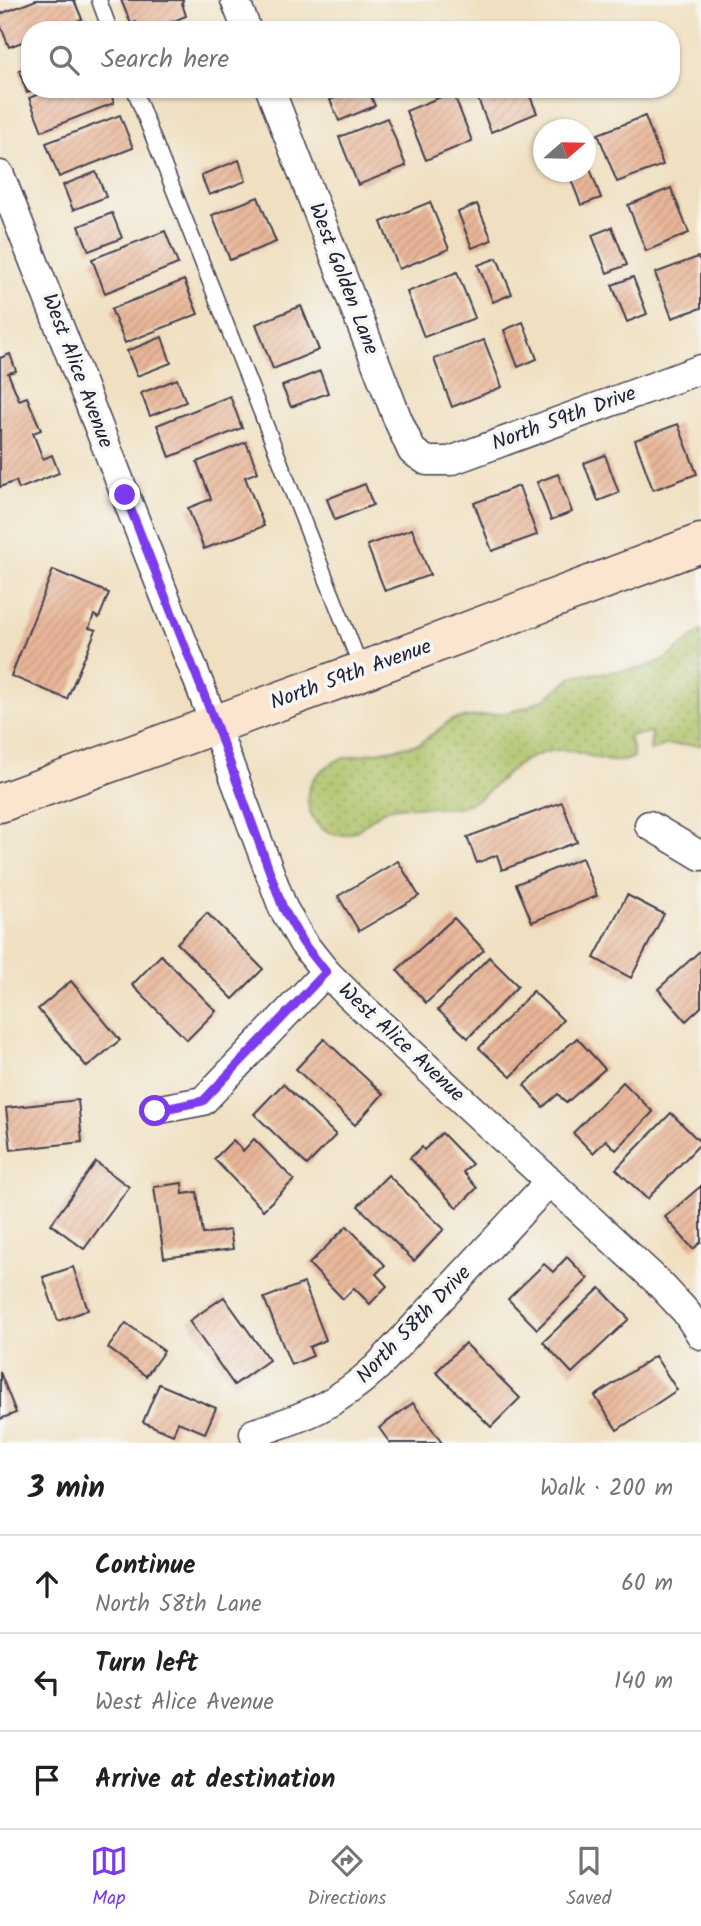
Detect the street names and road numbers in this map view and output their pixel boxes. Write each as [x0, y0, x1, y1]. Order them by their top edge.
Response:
street label: West Golden Lane [299, 198, 387, 360]
street label: West Alice Avenue [32, 289, 122, 454]
street label: North 59th Drive [487, 377, 641, 460]
street label: North 59th Avenue [266, 630, 437, 720]
street label: West Alice Avenue [330, 975, 472, 1111]
street label: North 58th Drive [349, 1258, 480, 1392]

